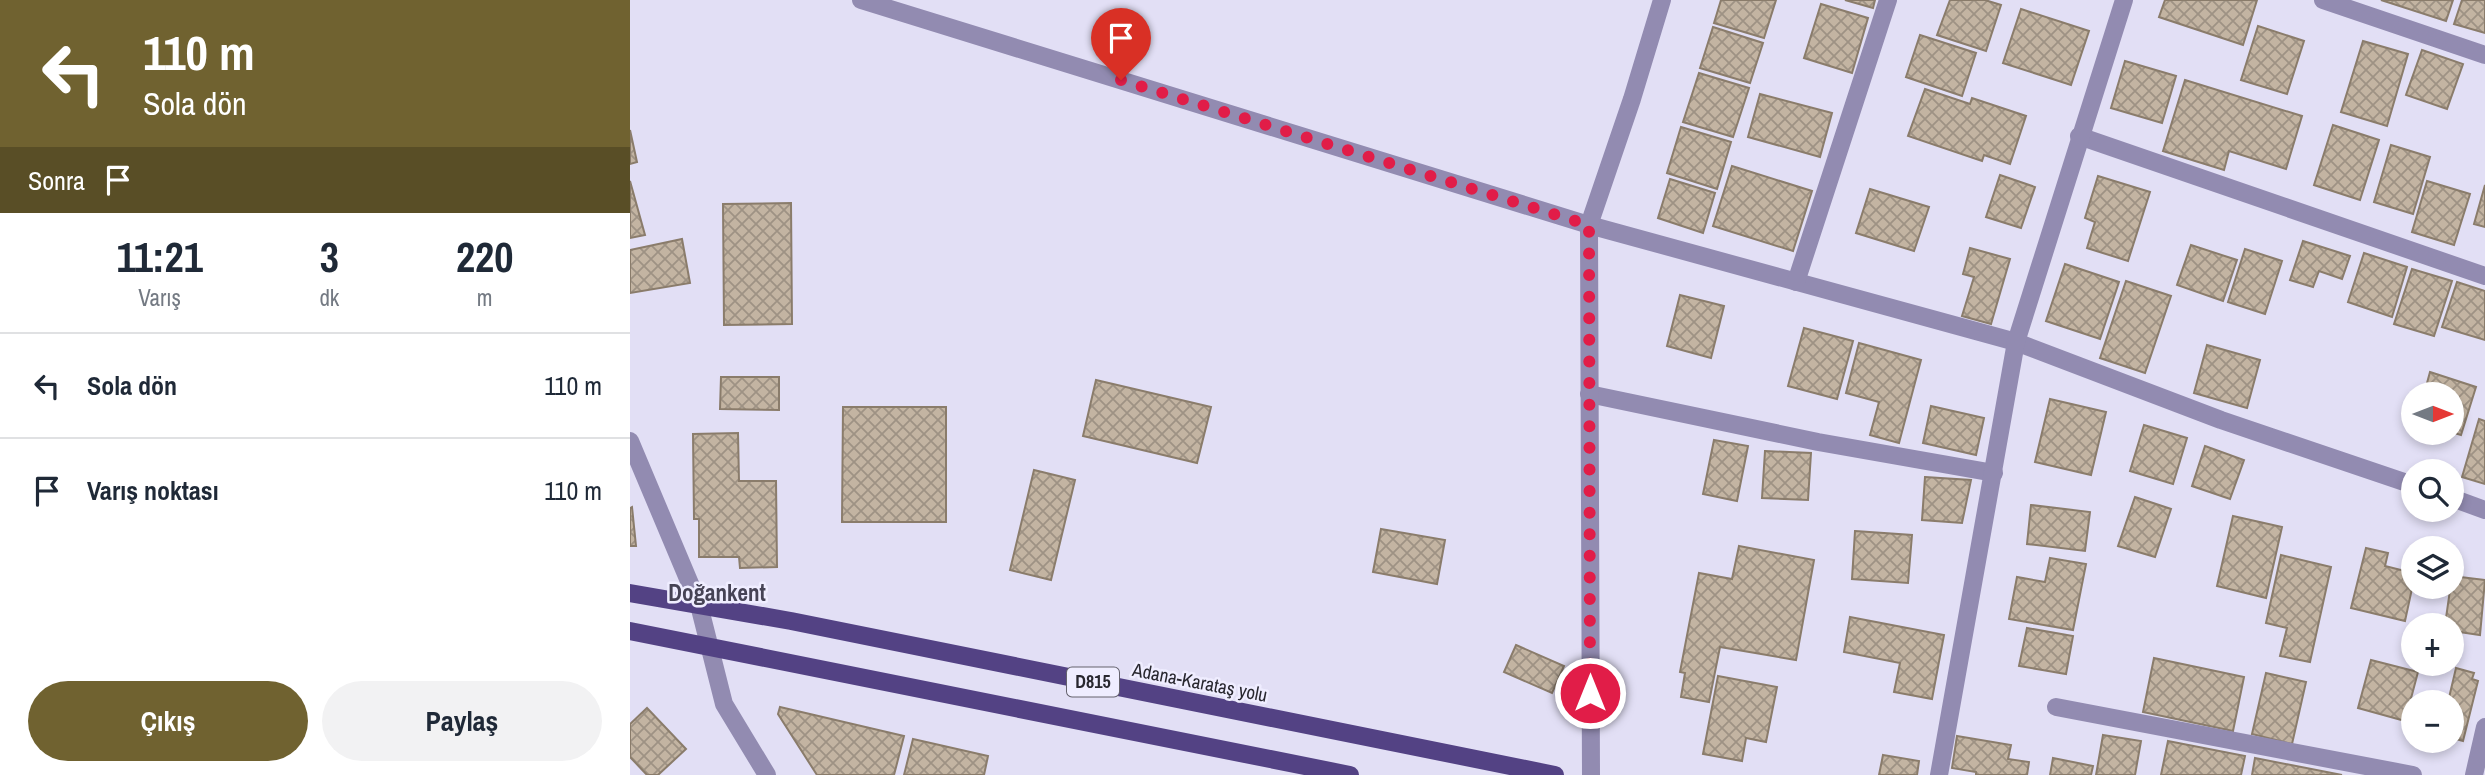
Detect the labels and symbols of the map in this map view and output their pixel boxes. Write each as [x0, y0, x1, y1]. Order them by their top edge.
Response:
pin [1091, 8, 1151, 80]
north arrow [2401, 382, 2464, 444]
district label: Doğankent [668, 577, 766, 608]
street label: Adana-Karataş yolu [1129, 656, 1270, 708]
position arrow [1553, 656, 1627, 730]
road number: D815 [1067, 668, 1119, 696]

